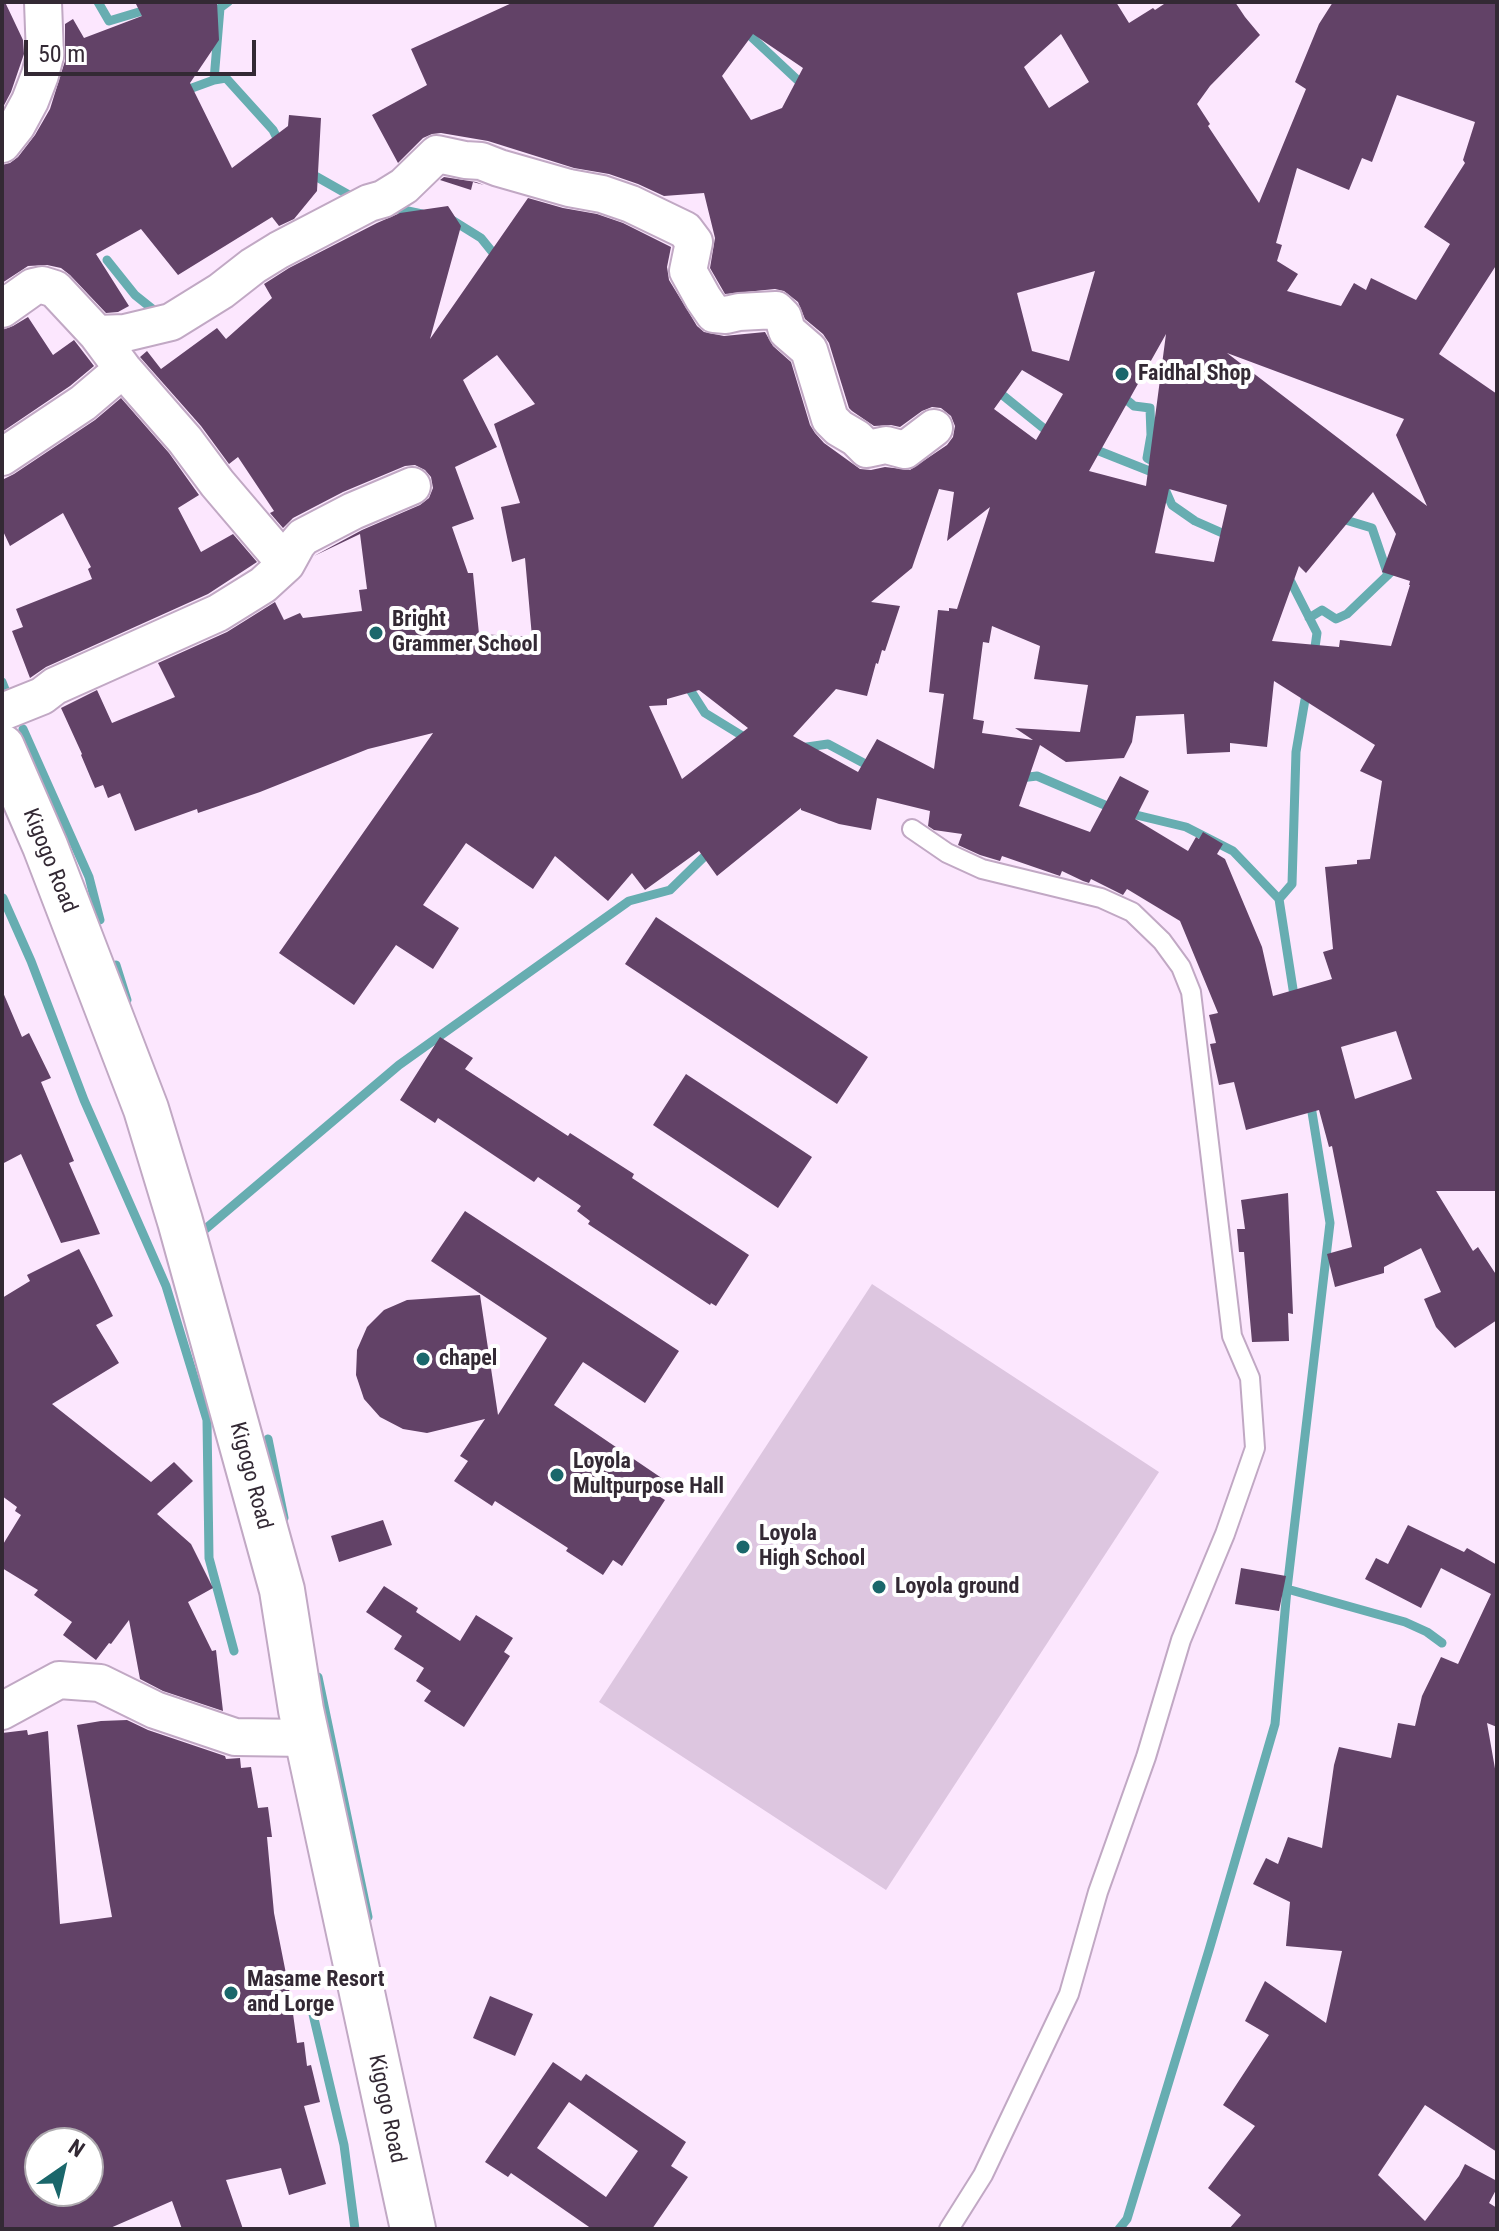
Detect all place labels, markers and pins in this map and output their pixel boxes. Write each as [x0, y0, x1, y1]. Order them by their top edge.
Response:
place label: Faidhal Shop [1138, 361, 1251, 387]
marker: Faidhal Shop [1113, 365, 1131, 383]
place label: Bright Grammer School [392, 607, 538, 658]
marker: Bright Grammer School [367, 624, 385, 642]
place label: chapel [439, 1346, 497, 1372]
marker: chapel [414, 1350, 432, 1368]
place label: Loyola Multpurpose Hall [573, 1449, 724, 1500]
marker: Loyola Multpurpose Hall [548, 1466, 566, 1484]
place label: Loyola High School [759, 1521, 865, 1572]
marker: Loyola High School [734, 1538, 752, 1556]
place label: Loyola ground [895, 1574, 1019, 1600]
marker: Loyola ground [870, 1578, 888, 1596]
place label: Masame Resort and Lorge [247, 1967, 385, 2018]
marker: Masame Resort and Lorge [222, 1984, 240, 2002]

